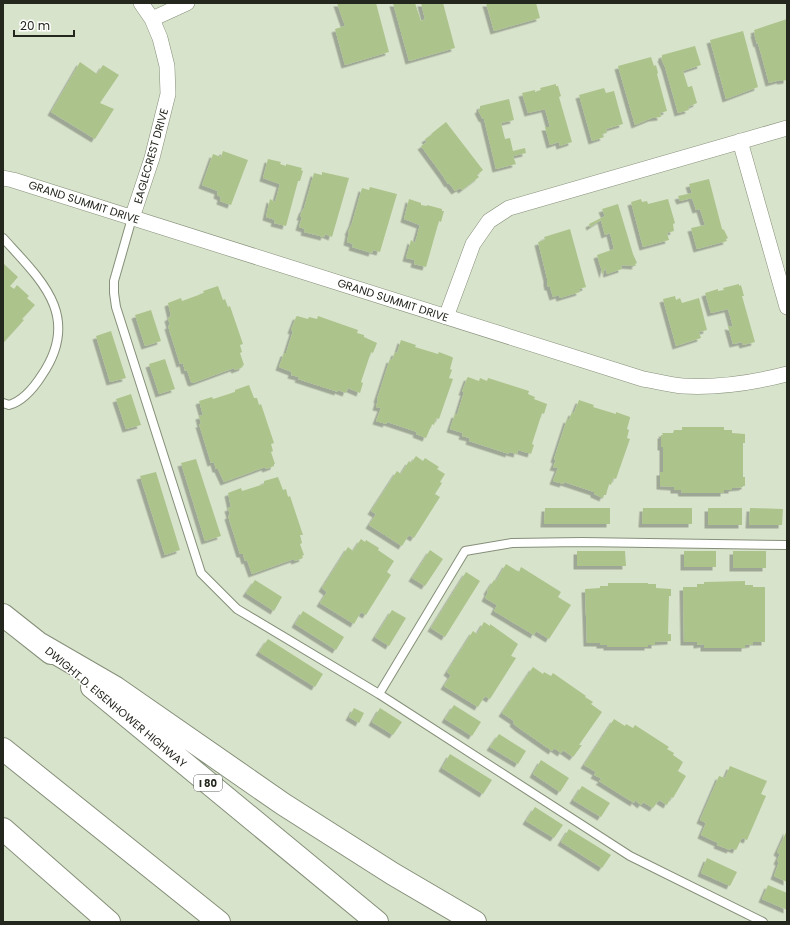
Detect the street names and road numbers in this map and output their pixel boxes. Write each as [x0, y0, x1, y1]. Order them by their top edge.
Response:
street label: EAGLECREST DRIVE [130, 106, 172, 206]
street label: GRAND SUMMIT DRIVE [26, 177, 142, 227]
street label: GRAND SUMMIT DRIVE [335, 275, 451, 325]
street label: DWIGHT D. EISENHOWER HIGHWAY [42, 643, 191, 772]
road number: I 80 [194, 775, 222, 791]

